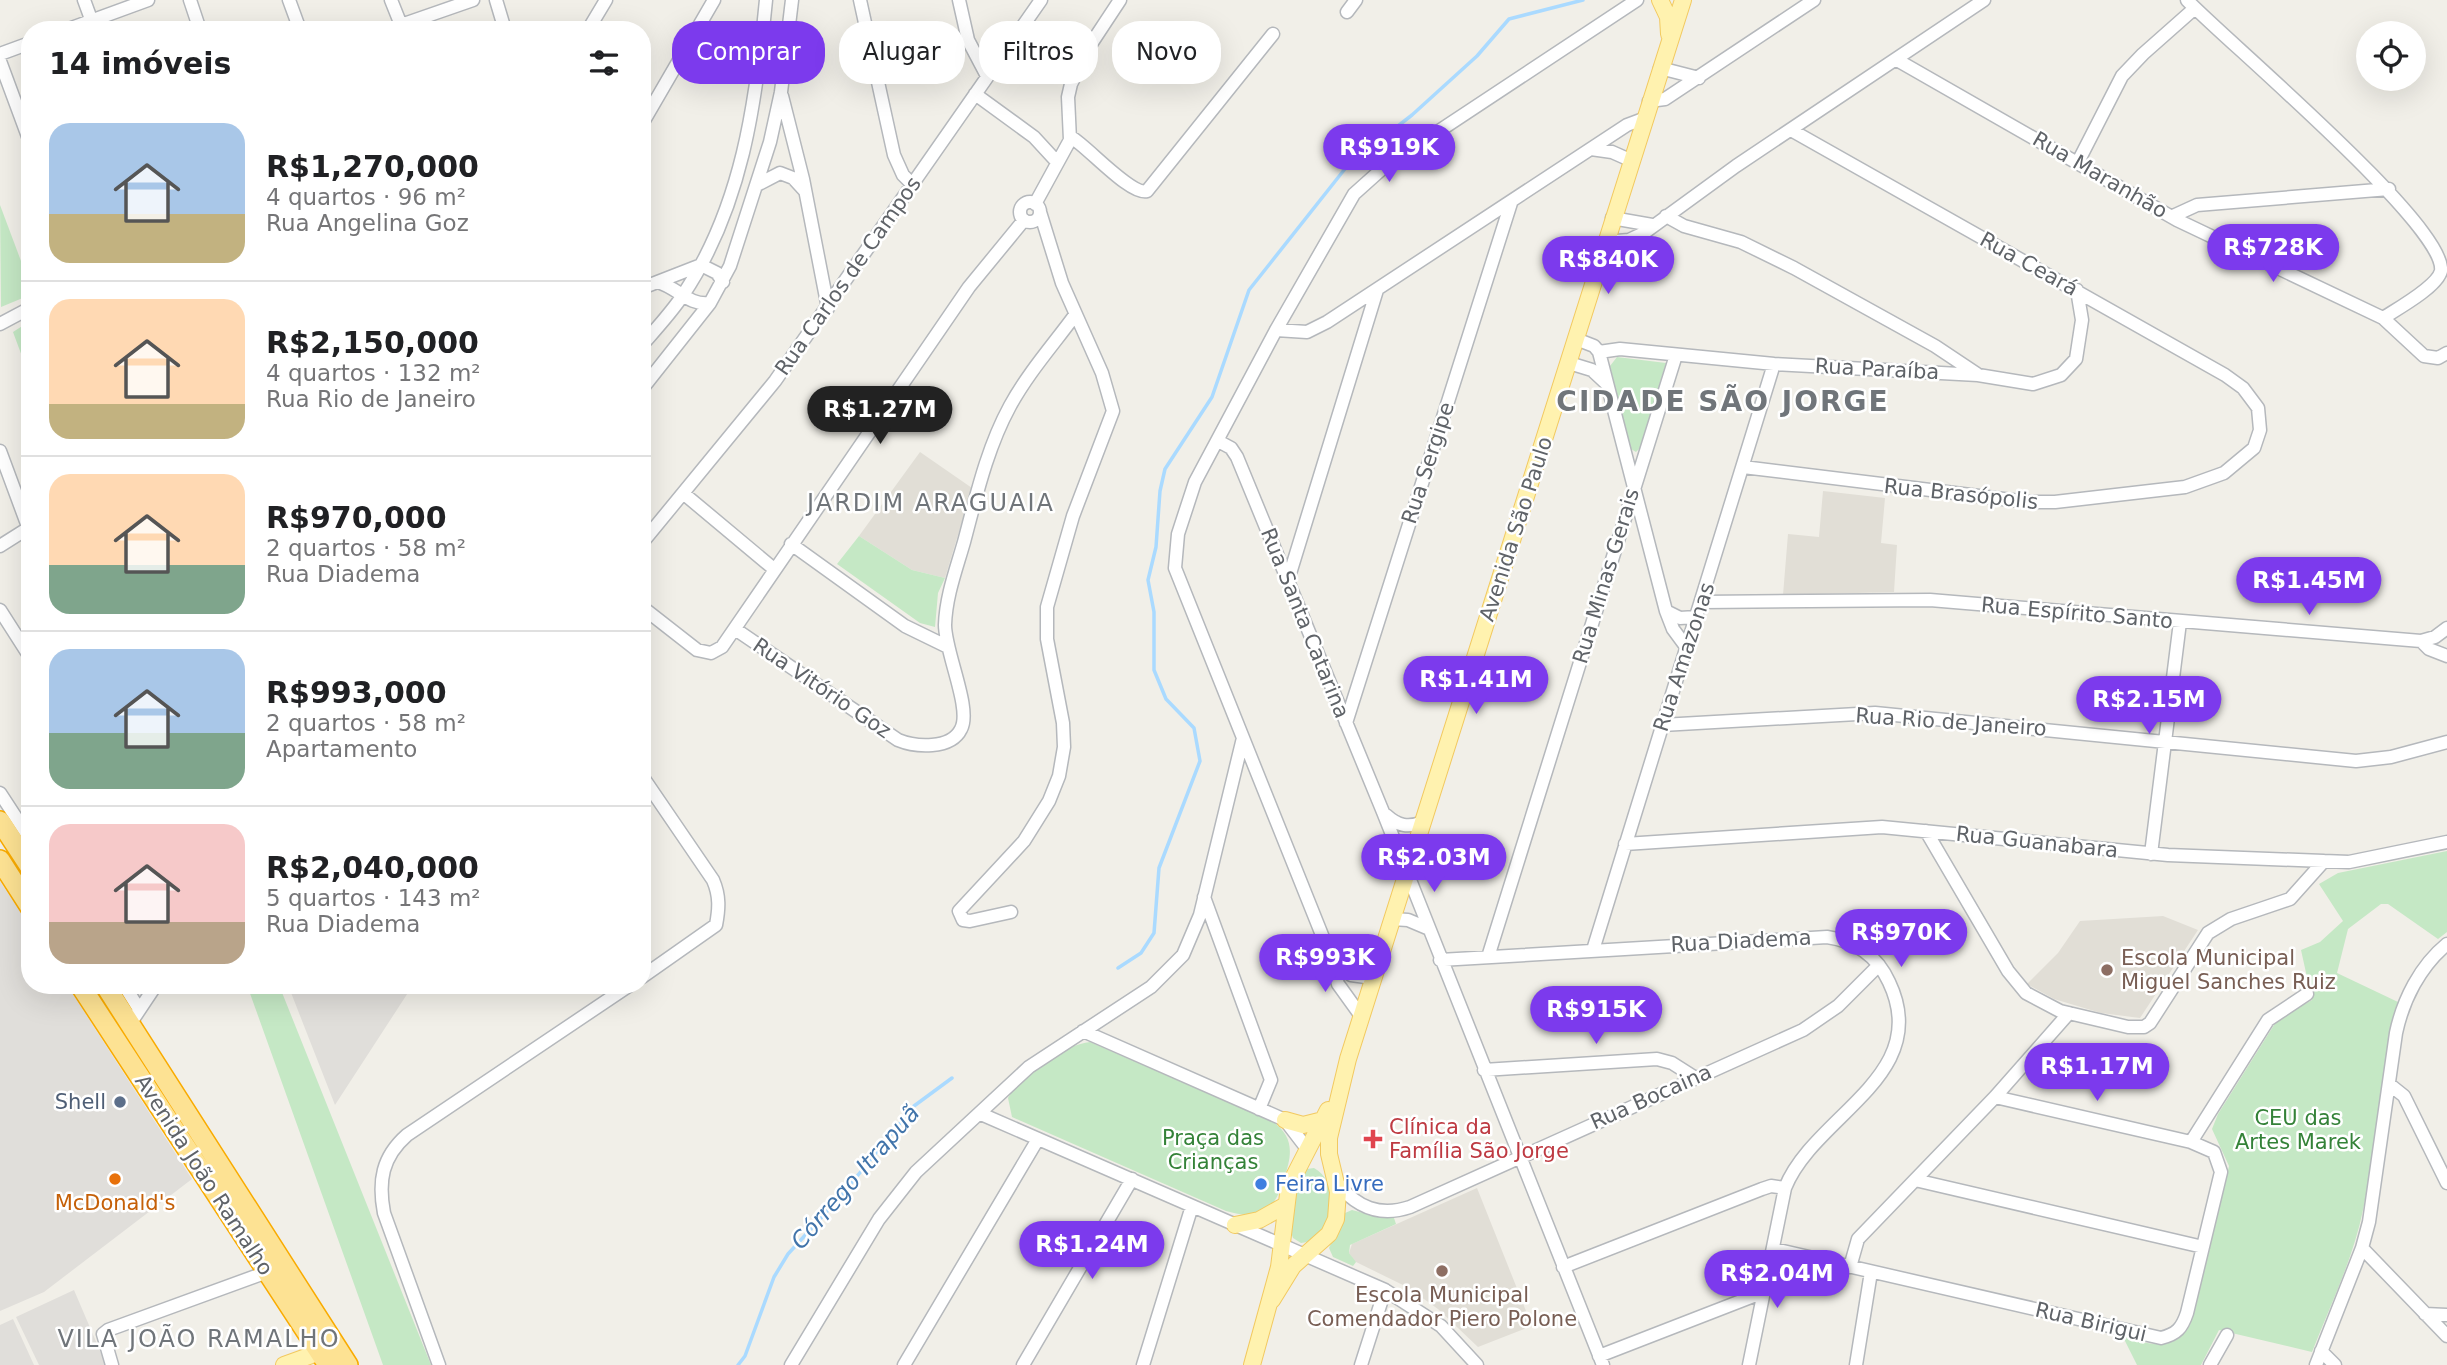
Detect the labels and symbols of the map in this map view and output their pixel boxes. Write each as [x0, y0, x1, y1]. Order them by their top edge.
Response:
pin: R$919K [1332, 124, 1446, 184]
street label: Rua Maranhão [2028, 127, 2172, 223]
street label: Rua Carlos de Campos [770, 172, 926, 380]
pin: R$728K [2216, 224, 2330, 284]
street label: Rua Ceará [1976, 227, 2082, 301]
pin: R$840K [1551, 236, 1665, 296]
street label: Rua Paraíba [1814, 354, 1940, 384]
district label: CIDADE SÃO JORGE [1556, 384, 1890, 418]
pin: R$1.27M [815, 386, 945, 446]
street label: Rua Sergipe [1397, 399, 1459, 527]
street label: Avenida São Paulo [1475, 434, 1557, 624]
street label: Rua Brasópolis [1883, 474, 2039, 514]
street label: Rua Minas Gerais [1568, 486, 1644, 666]
district label: JARDIM ARAGUAIA [805, 489, 1055, 517]
street label: Rua Santa Catarina [1256, 524, 1354, 722]
pin: R$1.45M [2244, 558, 2374, 617]
street label: Rua Amazonas [1649, 579, 1719, 735]
street label: Rua Espírito Santo [1980, 593, 2174, 633]
street label: Rua Vitório Goz [748, 633, 896, 743]
pin: R$1.41M [1411, 656, 1541, 716]
pin: R$2.15M [2084, 676, 2214, 736]
street label: Rua Rio de Janeiro [1855, 703, 2047, 741]
street label: Rua Guanabara [1955, 822, 2119, 862]
pin: R$2.03M [1369, 834, 1499, 894]
pin: R$970K [1844, 909, 1958, 969]
street label: Rua Diadema [1670, 925, 1812, 957]
pin: R$993K [1268, 934, 1382, 994]
place label: Escola Municipal Miguel Sanches Ruiz [2121, 946, 2336, 994]
marker: Escola Municipal Miguel Sanches Ruiz [2099, 962, 2115, 978]
pin: R$915K [1539, 986, 1653, 1046]
pin: R$1.17M [2032, 1044, 2162, 1103]
street label: Rua Bocaina [1587, 1060, 1715, 1134]
street label: Avenida João Ramalho [130, 1070, 278, 1280]
place label: Shell [55, 1090, 106, 1114]
marker: Shell [112, 1094, 128, 1110]
water label: Córrego Itrapuã [786, 1100, 924, 1254]
park label: CEU das Artes Marek [2235, 1106, 2362, 1154]
place label: Clínica da Família São Jorge [1389, 1115, 1569, 1163]
park label: Praça das Crianças [1162, 1126, 1264, 1174]
marker: Clínica da Família São Jorge [1363, 1129, 1383, 1149]
marker: McDonald's [107, 1171, 123, 1187]
place label: Feira Livre [1275, 1172, 1384, 1196]
marker: Feira Livre [1253, 1176, 1269, 1192]
place label: McDonald's [55, 1191, 175, 1215]
pin: R$1.24M [1027, 1222, 1157, 1281]
pin: R$2.04M [1712, 1250, 1842, 1310]
marker: Escola Municipal Comendador Piero Polone [1434, 1263, 1450, 1279]
place label: Escola Municipal Comendador Piero Polone [1307, 1283, 1577, 1331]
street label: Rua Birigui [2033, 1298, 2149, 1346]
district label: VILA JOÃO RAMALHO [57, 1323, 341, 1353]

